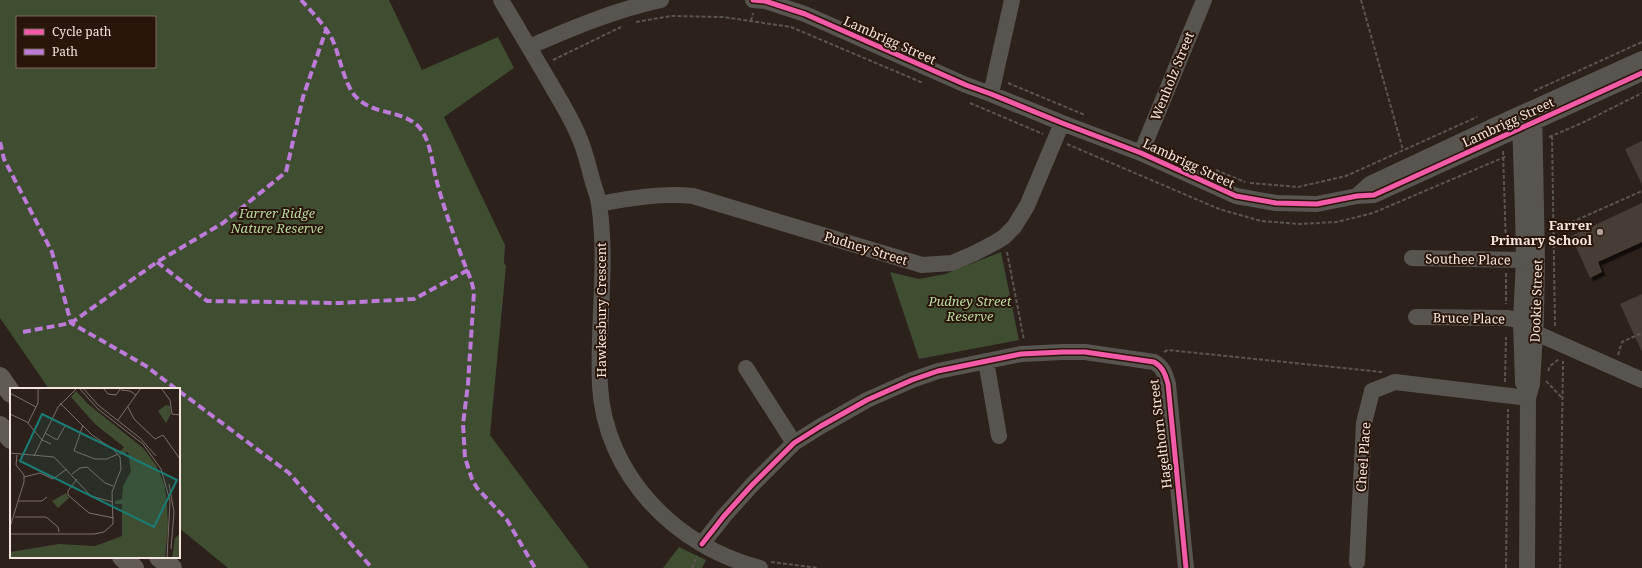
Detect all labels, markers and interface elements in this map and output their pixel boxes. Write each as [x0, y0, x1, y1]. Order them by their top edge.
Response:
street label: Lambrigg Street [841, 12, 940, 69]
legend [16, 16, 156, 68]
text: Cycle path [52, 23, 112, 40]
street label: Wenholz Street [1146, 29, 1198, 123]
text: Path [52, 43, 78, 60]
street label: Lambrigg Street [1459, 93, 1557, 151]
street label: Lambrigg Street [1140, 134, 1238, 192]
park label: Farrer Ridge Nature Reserve [230, 204, 324, 237]
place label: Farrer Primary School [1490, 216, 1592, 249]
street label: Pudney Street [822, 227, 910, 269]
marker: Farrer Primary School [1595, 227, 1605, 237]
street label: Hawkesbury Crescent [592, 242, 610, 378]
street label: Southee Place [1425, 249, 1511, 269]
street label: Dookie Street [1526, 259, 1546, 343]
park label: Pudney Street Reserve [927, 292, 1012, 325]
street label: Bruce Place [1433, 308, 1505, 328]
street label: Hagelthorn Street [1144, 378, 1176, 490]
inset map [10, 388, 180, 558]
street label: Cheel Place [1352, 421, 1374, 493]

